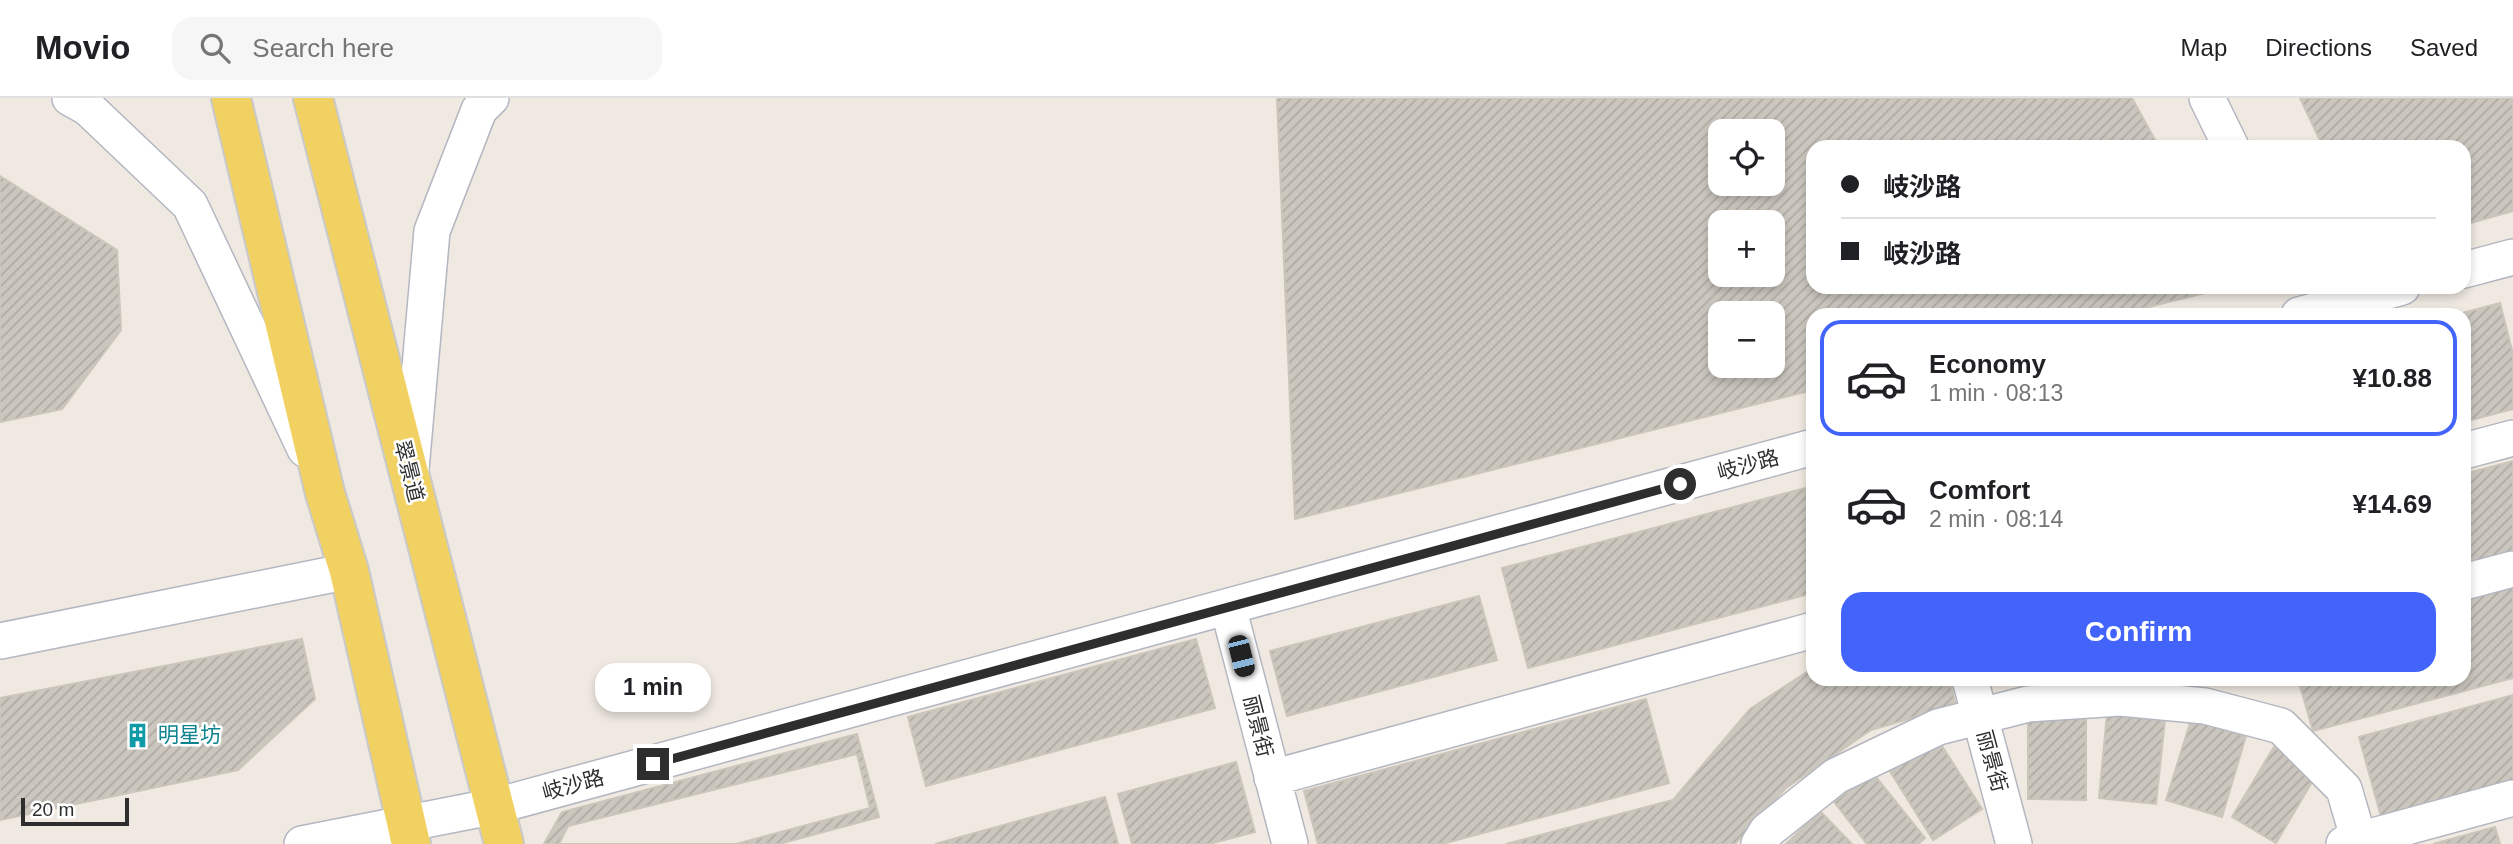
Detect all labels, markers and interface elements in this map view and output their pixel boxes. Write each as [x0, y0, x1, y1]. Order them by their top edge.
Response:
search box [172, 17, 662, 80]
text: Movio [35, 29, 130, 66]
icon: search [196, 29, 234, 67]
text: Search here [252, 33, 394, 63]
text: Map [2181, 34, 2227, 61]
text: Directions [2265, 34, 2372, 61]
text: Saved [2410, 34, 2478, 61]
map controls [1708, 119, 1785, 378]
button: locate [1708, 119, 1785, 196]
text: 岐沙路 [1883, 172, 1961, 202]
button: + [1708, 210, 1785, 287]
text: 岐沙路 [1883, 239, 1961, 269]
button: − [1708, 301, 1785, 378]
icon: car [1845, 347, 1908, 410]
text: Economy [1929, 349, 2046, 379]
text: ¥10.88 [2352, 363, 2432, 393]
text: 1 min · 08:13 [1929, 380, 2063, 406]
street label: 翠景道 [391, 438, 428, 504]
street label: 岐沙路 [1714, 445, 1781, 484]
route start [1664, 468, 1696, 500]
icon: car [1845, 473, 1908, 536]
text: Comfort [1929, 475, 2030, 505]
text: ¥14.69 [2352, 489, 2432, 519]
text: 2 min · 08:14 [1929, 506, 2063, 532]
button: Confirm [1841, 592, 2436, 672]
car [1226, 633, 1257, 679]
callout: 1 min [595, 662, 711, 712]
text: 1 min [623, 674, 683, 700]
street label: 丽景街 [1240, 693, 1277, 759]
building icon: 明星坊 [124, 721, 152, 749]
place label: 明星坊 [158, 723, 221, 746]
street label: 丽景街 [1973, 727, 2012, 794]
route end [637, 748, 669, 780]
street label: 岐沙路 [539, 765, 606, 804]
scale bar [21, 795, 130, 827]
text: 20 m [32, 799, 74, 820]

